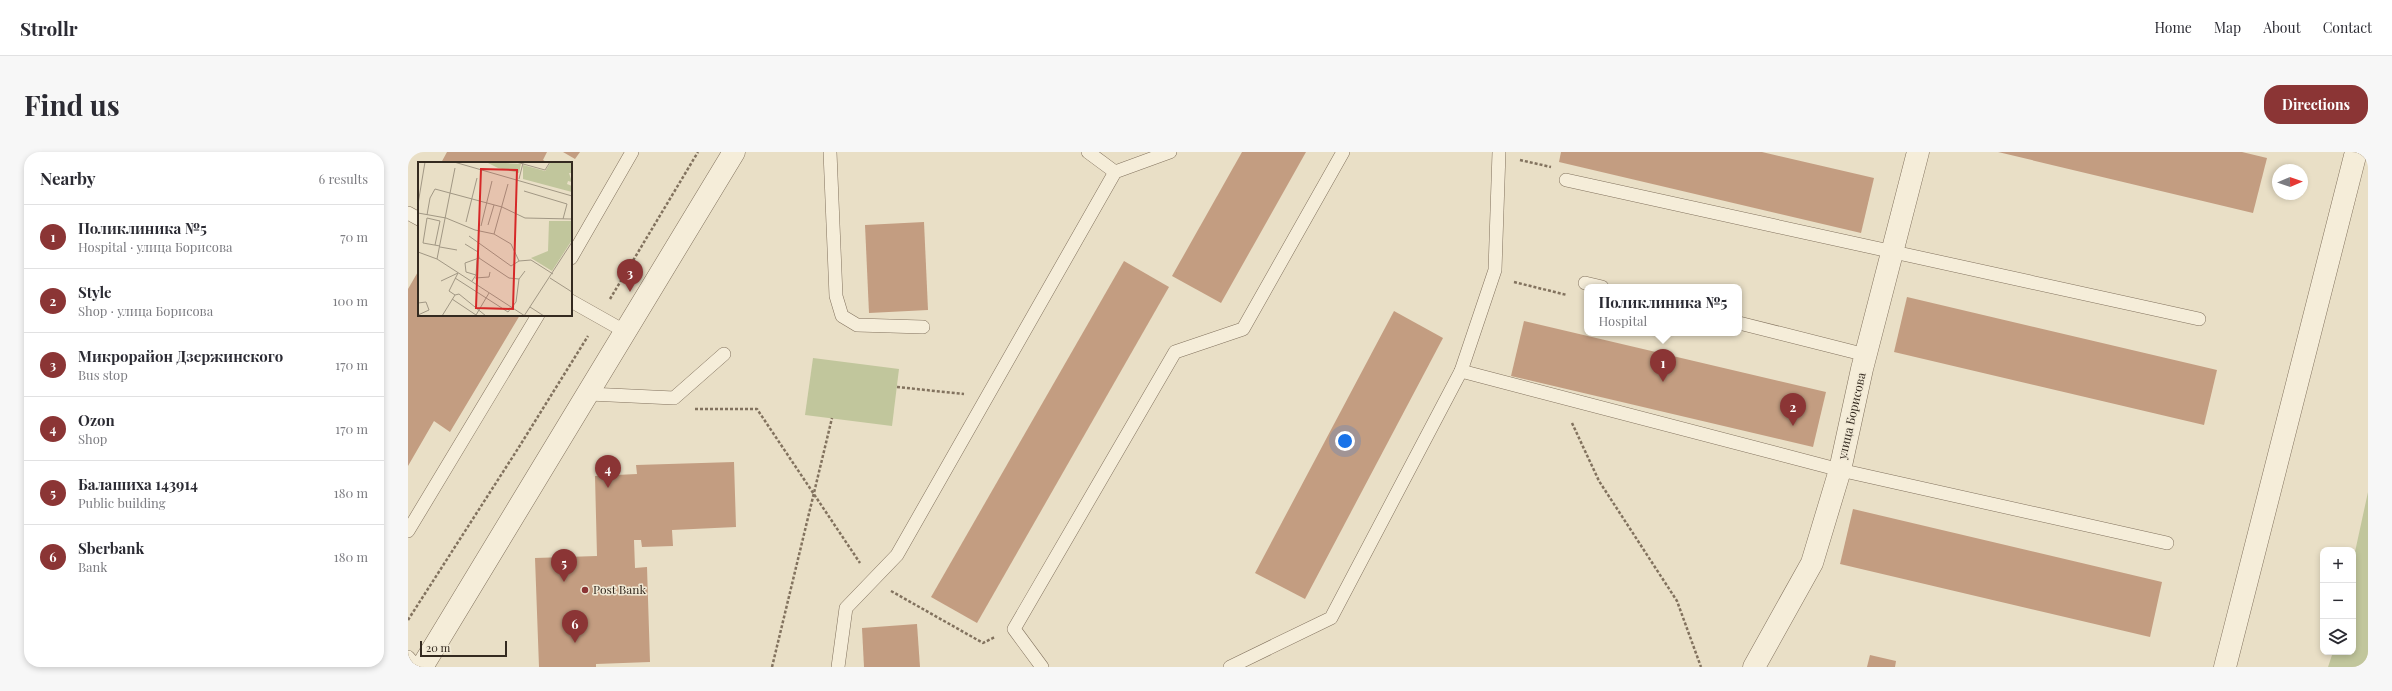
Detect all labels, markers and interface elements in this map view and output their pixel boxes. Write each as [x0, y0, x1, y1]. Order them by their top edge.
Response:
text: Strollr [20, 15, 78, 41]
text: Home [2154, 18, 2192, 37]
text: Map [2214, 18, 2241, 37]
text: About [2263, 18, 2301, 37]
text: Contact [2323, 18, 2372, 37]
button: Directions [2264, 85, 2368, 124]
text: Find us [24, 86, 120, 123]
inset map [418, 162, 572, 316]
north arrow [2272, 164, 2308, 200]
text: Nearby [40, 167, 95, 189]
text: 6 results [318, 170, 368, 187]
text: Поликлиника №5 [78, 218, 207, 238]
text: 1 [51, 228, 55, 245]
text: 70 m [340, 228, 368, 245]
text: Hospital · улица Борисова [78, 238, 233, 255]
pin: 3 [617, 259, 643, 292]
text: Style [78, 282, 111, 302]
popup [1584, 284, 1742, 336]
text: 2 [50, 292, 56, 309]
text: 100 m [333, 292, 368, 309]
text: Поликлиника №5 [1599, 292, 1727, 312]
text: Shop · улица Борисова [78, 302, 213, 319]
text: Hospital [1599, 312, 1647, 329]
text: Микрорайон Дзержинского [78, 346, 283, 366]
pin: 1 [1650, 349, 1676, 382]
text: 3 [50, 356, 56, 373]
text: 170 m [335, 356, 368, 373]
text: Bus stop [78, 366, 128, 383]
street label: улица Борисова [1833, 371, 1869, 462]
pin: 2 [1780, 393, 1806, 426]
text: Ozon [78, 410, 115, 430]
text: 4 [50, 420, 56, 437]
text: 170 m [335, 420, 368, 437]
text: Shop [78, 430, 107, 447]
your location [1335, 431, 1355, 451]
pin: 4 [595, 455, 621, 488]
text: Балашиха 143914 [78, 474, 198, 494]
text: 5 [50, 484, 56, 501]
text: 180 m [334, 484, 368, 501]
text: Public building [78, 494, 166, 511]
text: Sberbank [78, 538, 144, 558]
map controls [2320, 547, 2356, 655]
button: + [2320, 547, 2356, 583]
text: 6 [49, 548, 57, 565]
text: 180 m [334, 548, 368, 565]
pin: 5 [551, 549, 577, 582]
text: Bank [78, 558, 107, 575]
place label: Post Bank [593, 581, 646, 597]
button: − [2320, 583, 2356, 619]
marker: Post Bank [580, 585, 590, 595]
pin: 6 [562, 610, 588, 643]
button: layers [2320, 619, 2356, 655]
scale bar [420, 639, 507, 658]
text: 20 m [426, 640, 450, 655]

